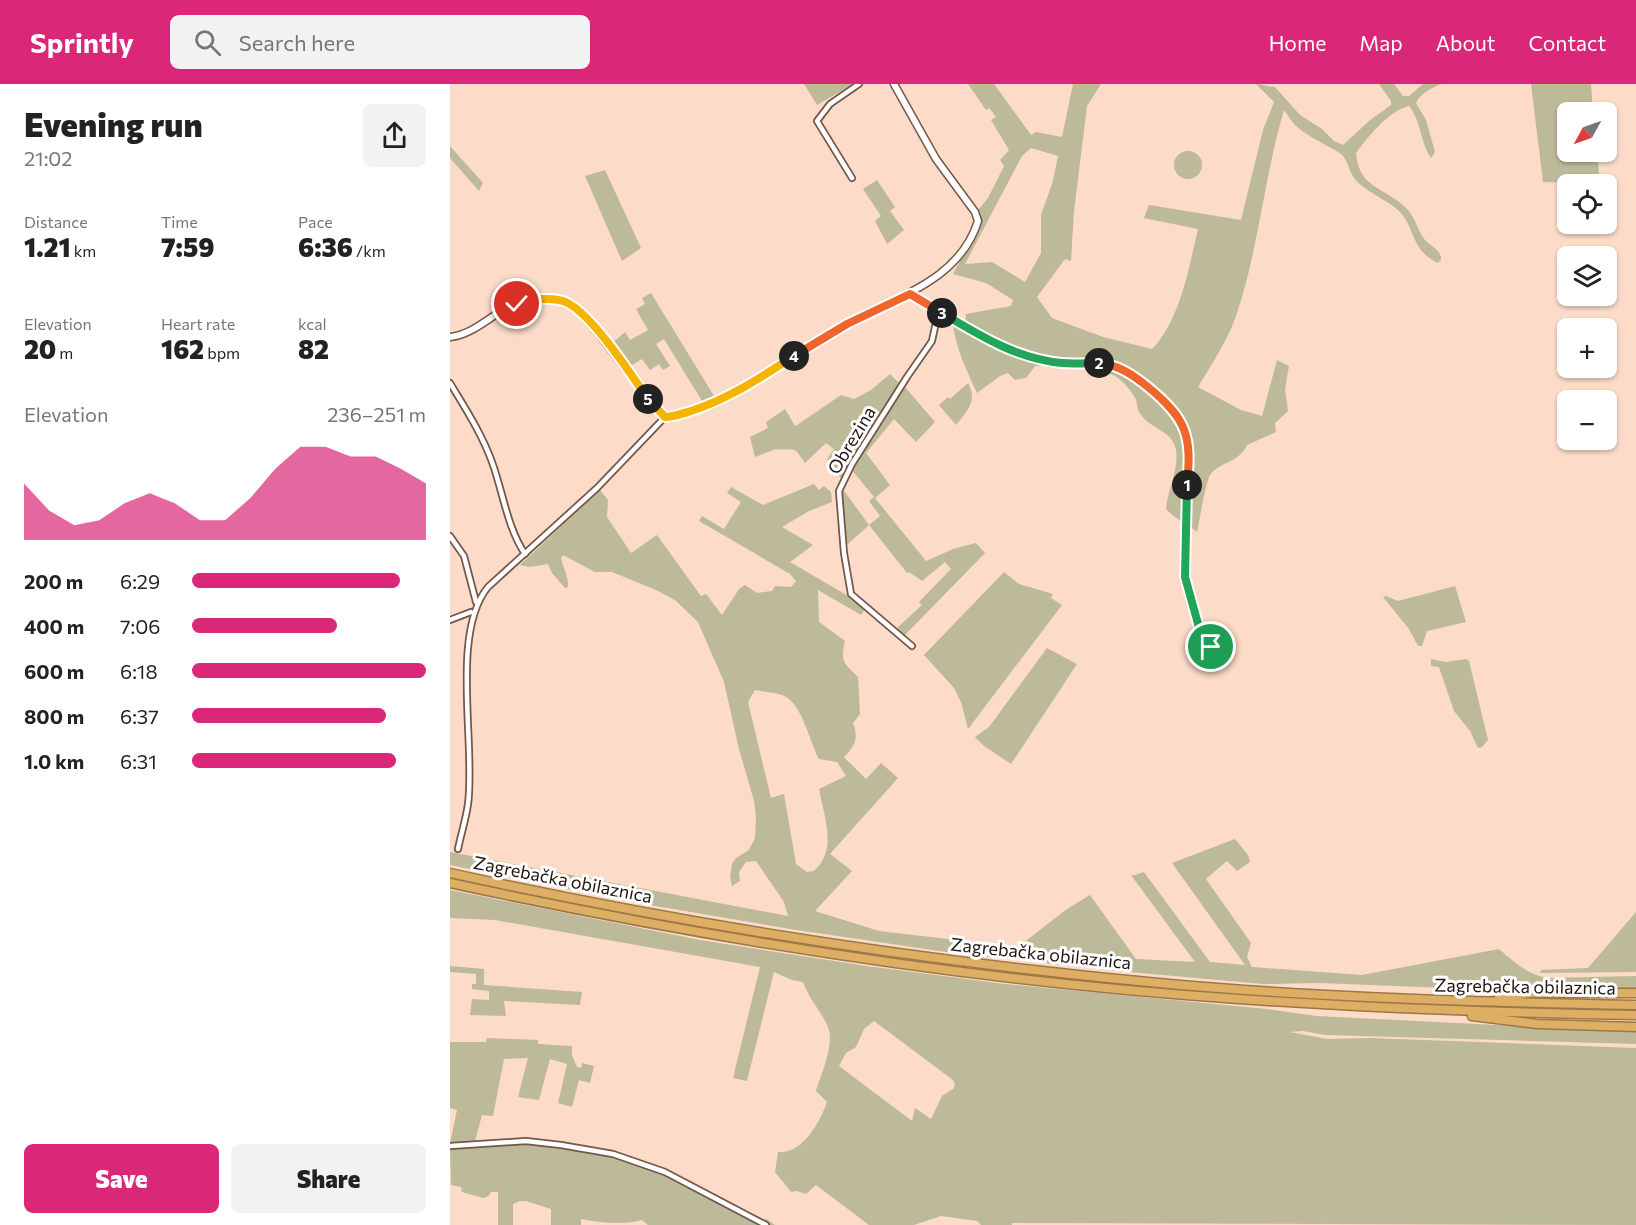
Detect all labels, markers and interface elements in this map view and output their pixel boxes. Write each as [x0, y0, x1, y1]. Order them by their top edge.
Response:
search box [170, 15, 590, 69]
text: Sprintly [30, 25, 134, 59]
icon: search [191, 26, 224, 59]
text: Search here [239, 29, 355, 56]
text: Home [1269, 30, 1326, 55]
text: Map [1359, 30, 1403, 55]
text: About [1436, 30, 1495, 55]
text: Contact [1528, 30, 1606, 55]
north arrow [1557, 102, 1617, 162]
map controls [1557, 102, 1617, 450]
text: Evening run [24, 103, 203, 144]
button: share [363, 104, 426, 167]
text: 21:02 [24, 146, 72, 170]
button: locate [1557, 174, 1617, 234]
text: Distance [24, 212, 88, 231]
text: Time [161, 212, 198, 231]
text: Pace [298, 212, 333, 231]
text: 1.21 [24, 231, 71, 262]
text: 7:59 [161, 231, 214, 262]
text: 6:36 [298, 231, 353, 262]
text: km [71, 241, 96, 260]
text: /km [353, 241, 386, 260]
button: layers [1557, 246, 1617, 306]
pin [491, 278, 542, 329]
icon: check [500, 287, 533, 320]
pin: 3 [927, 298, 957, 328]
text: 3 [937, 303, 947, 322]
text: Elevation [24, 314, 92, 333]
text: Heart rate [161, 314, 235, 333]
text: kcal [298, 314, 327, 333]
button: + [1557, 318, 1617, 378]
text: 20 [24, 333, 56, 364]
text: 162 [161, 333, 204, 364]
text: 82 [298, 333, 329, 364]
pin: 4 [779, 341, 809, 371]
text: m [56, 343, 73, 362]
text: bpm [204, 343, 240, 362]
text: 4 [789, 346, 799, 365]
pin: 2 [1084, 348, 1114, 378]
text: 2 [1094, 353, 1104, 372]
pin: 5 [633, 384, 663, 414]
text: 5 [643, 389, 653, 408]
button: − [1557, 390, 1617, 450]
text: Elevation [24, 402, 109, 426]
text: 236–251 m [327, 402, 426, 426]
street label: Obrezina [822, 402, 880, 478]
pin: 1 [1172, 470, 1202, 500]
text: 1 [1183, 475, 1191, 494]
text: 200 m [24, 569, 83, 593]
text: 6:29 [120, 569, 160, 593]
text: 400 m [24, 614, 84, 638]
text: 7:06 [120, 614, 160, 638]
pin [1185, 621, 1236, 672]
icon: arrive [1194, 630, 1227, 663]
text: 600 m [24, 659, 84, 683]
text: 6:18 [120, 659, 158, 683]
text: 800 m [24, 704, 84, 728]
text: 6:37 [120, 704, 159, 728]
text: 1.0 km [24, 749, 84, 773]
text: 6:31 [120, 749, 157, 773]
street label: Zagrebačka obilaznica [472, 851, 654, 907]
street label: Zagrebačka obilaznica [950, 933, 1132, 973]
street label: Zagrebačka obilaznica [1434, 973, 1616, 999]
button: Save [24, 1144, 219, 1213]
button: Share [231, 1144, 426, 1213]

